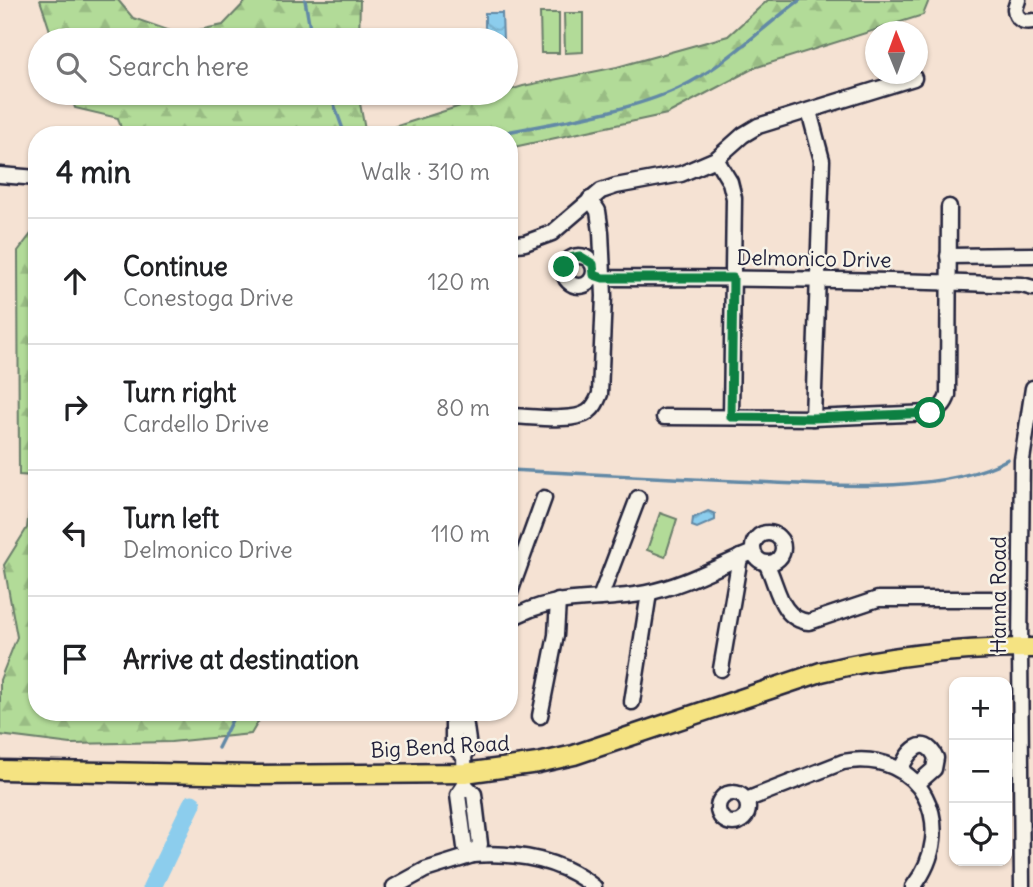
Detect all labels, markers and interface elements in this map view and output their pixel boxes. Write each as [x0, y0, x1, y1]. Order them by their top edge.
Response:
north arrow [865, 21, 928, 84]
search box [28, 28, 518, 105]
icon: search [52, 48, 90, 86]
text: Search here [108, 50, 249, 83]
text: 4 min [56, 153, 131, 191]
text: Walk · 310 m [361, 157, 490, 186]
street label: Delmonico Drive [736, 244, 892, 273]
text: Continue [123, 250, 228, 283]
route end [548, 251, 579, 282]
icon: ahead [56, 262, 94, 300]
text: 120 m [427, 267, 490, 296]
text: Conestoga Drive [123, 283, 294, 312]
text: Turn right [123, 376, 236, 409]
icon: right [56, 388, 94, 426]
text: 80 m [436, 393, 490, 422]
route start [914, 397, 945, 428]
text: Cardello Drive [123, 409, 269, 438]
text: Turn left [123, 502, 219, 535]
icon: left [56, 514, 94, 552]
text: 110 m [431, 519, 490, 548]
text: Delmonico Drive [123, 535, 293, 564]
street label: Hanna Road [985, 536, 1012, 654]
icon: arrive [56, 640, 94, 678]
text: Arrive at destination [123, 643, 359, 676]
map controls [949, 677, 1012, 866]
button: + [949, 677, 1012, 740]
street label: Big Bend Road [370, 729, 510, 764]
button: − [949, 740, 1012, 803]
button: locate [949, 803, 1012, 866]

